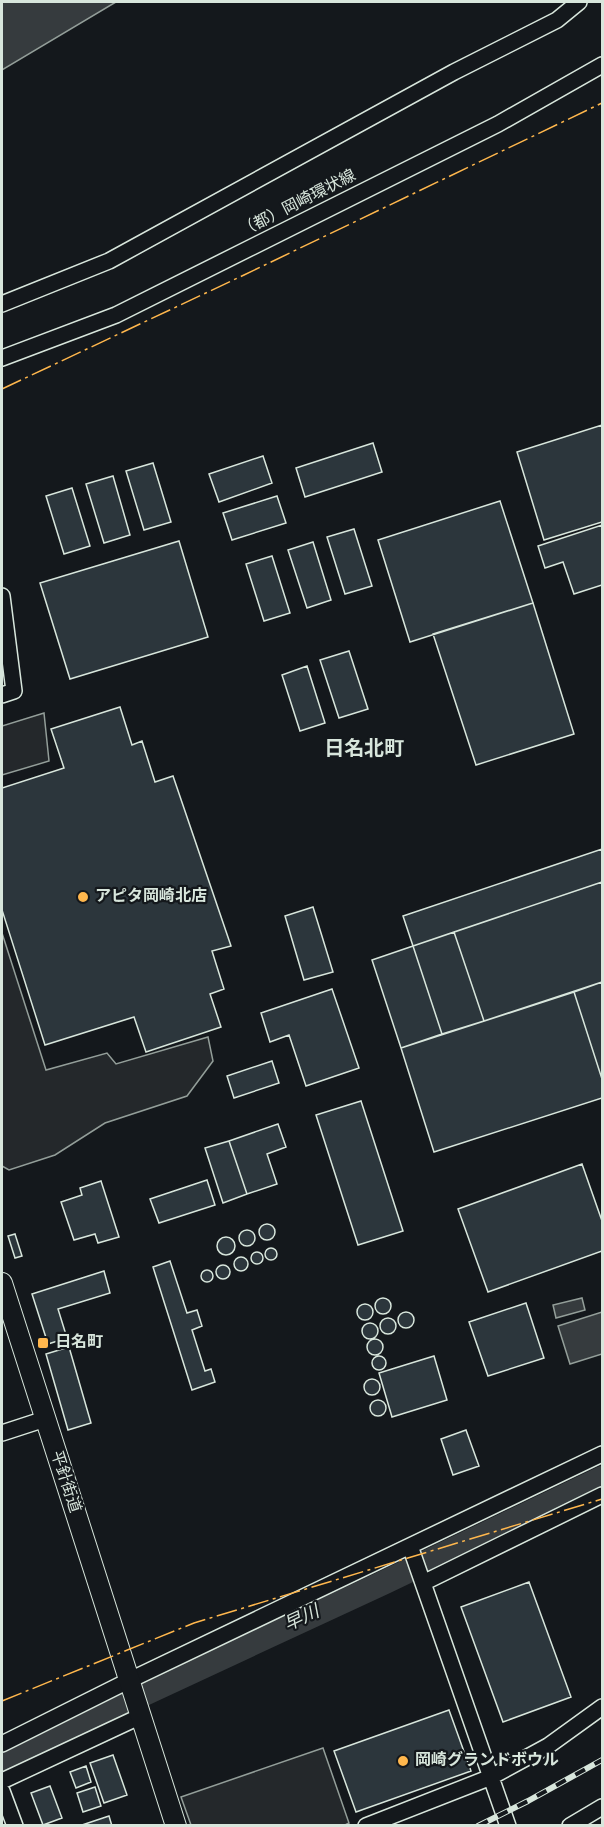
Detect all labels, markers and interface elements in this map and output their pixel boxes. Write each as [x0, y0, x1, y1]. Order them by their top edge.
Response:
street label: （都）岡崎環状線 [236, 166, 360, 242]
district label: 日名北町 [324, 737, 404, 763]
place label: アピタ岡崎北店 [95, 887, 207, 907]
marker: アピタ岡崎北店 [76, 890, 90, 904]
place label: 日名町 [55, 1333, 103, 1353]
marker: 日名町 [36, 1336, 50, 1350]
street label: 平針街道 [46, 1448, 84, 1516]
water label: 早川 [281, 1600, 325, 1637]
place label: 岡崎グランドボウル [415, 1750, 559, 1771]
marker: 岡崎グランドボウル [396, 1754, 410, 1768]

